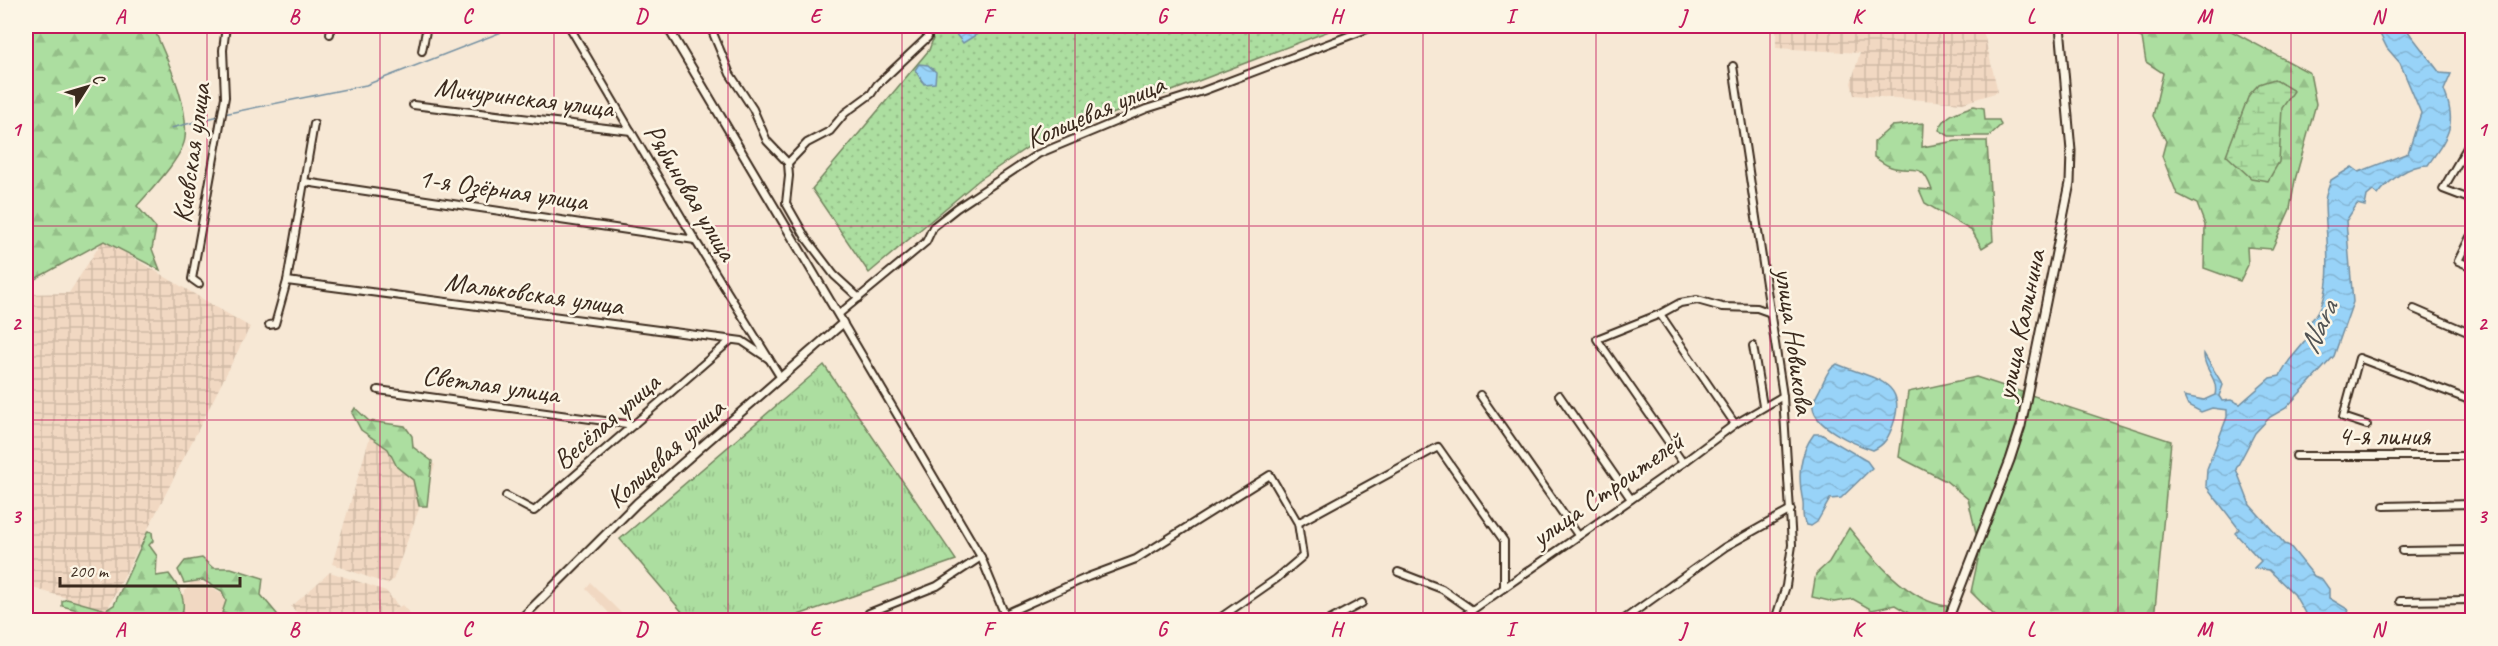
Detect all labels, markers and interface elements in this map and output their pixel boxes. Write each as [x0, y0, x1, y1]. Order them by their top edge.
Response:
text: A [115, 4, 127, 29]
text: B [289, 4, 301, 29]
text: C [462, 4, 474, 29]
text: D [635, 4, 649, 29]
text: E [810, 4, 824, 29]
text: F [983, 4, 997, 29]
text: G [1157, 4, 1170, 29]
text: H [1330, 4, 1345, 29]
text: I [1506, 4, 1519, 29]
text: J [1678, 4, 1690, 29]
text: K [1852, 4, 1866, 29]
text: L [2027, 4, 2037, 29]
text: M [2197, 4, 2214, 29]
text: N [2372, 4, 2388, 29]
north arrow [57, 57, 117, 117]
street label: Кольцевая улица [1020, 65, 1171, 156]
text: С [88, 69, 110, 89]
street label: Мичуринская улица [433, 69, 617, 126]
street label: Киевская улица [164, 79, 218, 225]
text: 1 [12, 117, 23, 142]
street label: Рябиновая улица [636, 117, 746, 268]
text: 1 [2478, 117, 2489, 142]
street label: 1-я Озёрная улица [416, 160, 592, 219]
street label: улица Калинина [1987, 245, 2053, 405]
street label: Мальковская улица [442, 263, 627, 323]
street label: улица Новикова [1767, 263, 1823, 418]
water label: Nara [2289, 292, 2348, 359]
text: 2 [12, 311, 23, 336]
text: 2 [2478, 311, 2489, 336]
street label: Светлая улица [420, 357, 564, 411]
street label: Весёлая улица [545, 364, 668, 477]
street label: Кольцевая улица [598, 389, 733, 515]
street label: 4-я линия [2338, 418, 2431, 453]
street label: улица Строителей [1522, 423, 1691, 556]
text: 3 [12, 504, 23, 529]
text: 3 [2478, 504, 2489, 529]
scale bar [60, 550, 240, 588]
text: 200 m [69, 560, 110, 582]
text: A [115, 617, 127, 642]
text: B [289, 617, 301, 642]
text: C [462, 617, 474, 642]
text: D [635, 617, 649, 642]
text: E [810, 617, 824, 642]
text: F [983, 617, 997, 642]
text: G [1157, 617, 1170, 642]
text: H [1330, 617, 1345, 642]
text: I [1506, 617, 1519, 642]
text: J [1678, 617, 1690, 642]
text: K [1852, 617, 1866, 642]
text: L [2027, 617, 2037, 642]
text: M [2197, 617, 2214, 642]
text: N [2372, 617, 2388, 642]

